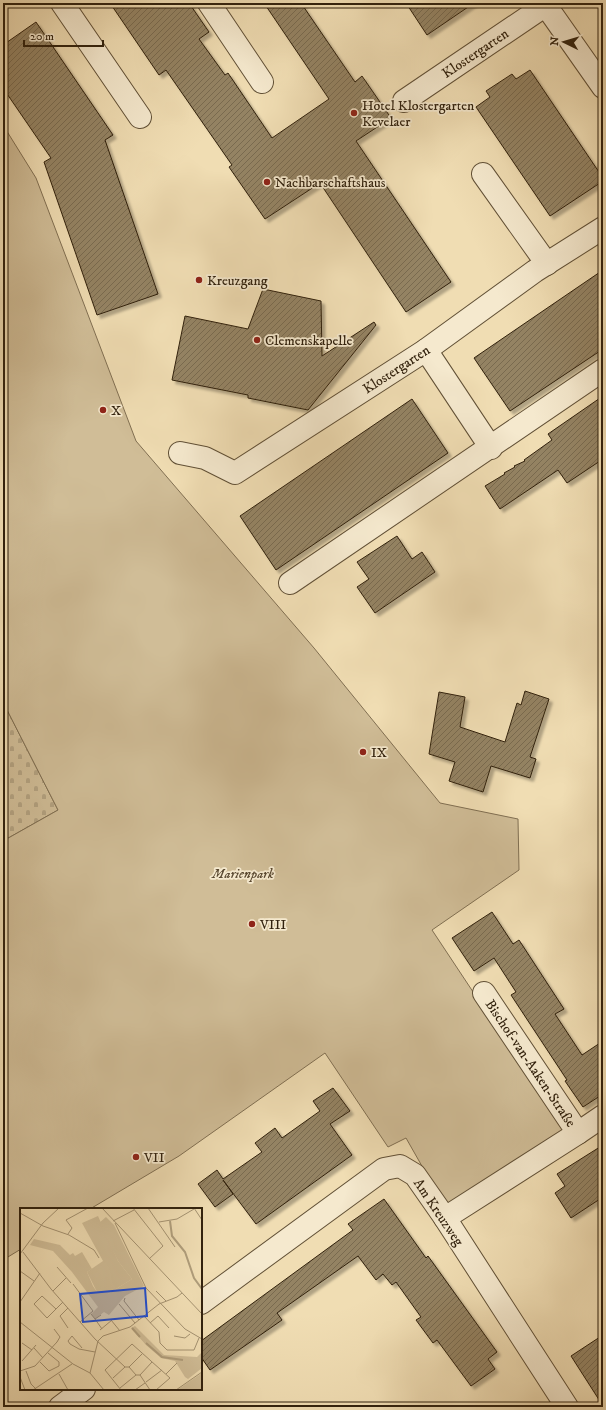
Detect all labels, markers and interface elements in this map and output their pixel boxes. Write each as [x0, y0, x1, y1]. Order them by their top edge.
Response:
scale bar [24, 22, 103, 48]
north arrow [544, 22, 584, 62]
street label: Klostergarten [439, 25, 513, 83]
text: 20 m [30, 29, 54, 44]
text: N [548, 36, 562, 46]
place label: Hotel Klostergarten Kevelaer [362, 97, 475, 131]
marker: Hotel Klostergarten Kevelaer [349, 108, 359, 118]
place label: Nachbarschaftshaus [275, 174, 386, 192]
marker: Nachbarschaftshaus [262, 177, 272, 187]
place label: Kreuzgang [207, 272, 268, 290]
marker: Kreuzgang [194, 275, 204, 285]
place label: Clemenskapelle [265, 332, 353, 350]
marker: Clemenskapelle [252, 335, 262, 345]
street label: Klostergarten [360, 341, 434, 398]
place label: X [111, 402, 121, 420]
marker: X [98, 405, 108, 415]
place label: IX [371, 744, 387, 762]
marker: IX [358, 747, 368, 757]
park label: Marienpark [211, 865, 274, 883]
place label: VIII [259, 916, 286, 934]
marker: VIII [247, 919, 257, 929]
street label: Bischof-van-Aaken-Straße [481, 996, 580, 1131]
place label: VII [143, 1149, 165, 1167]
marker: VII [131, 1152, 141, 1162]
street label: Am Kreuzweg [409, 1175, 467, 1250]
inset map [20, 1208, 202, 1390]

